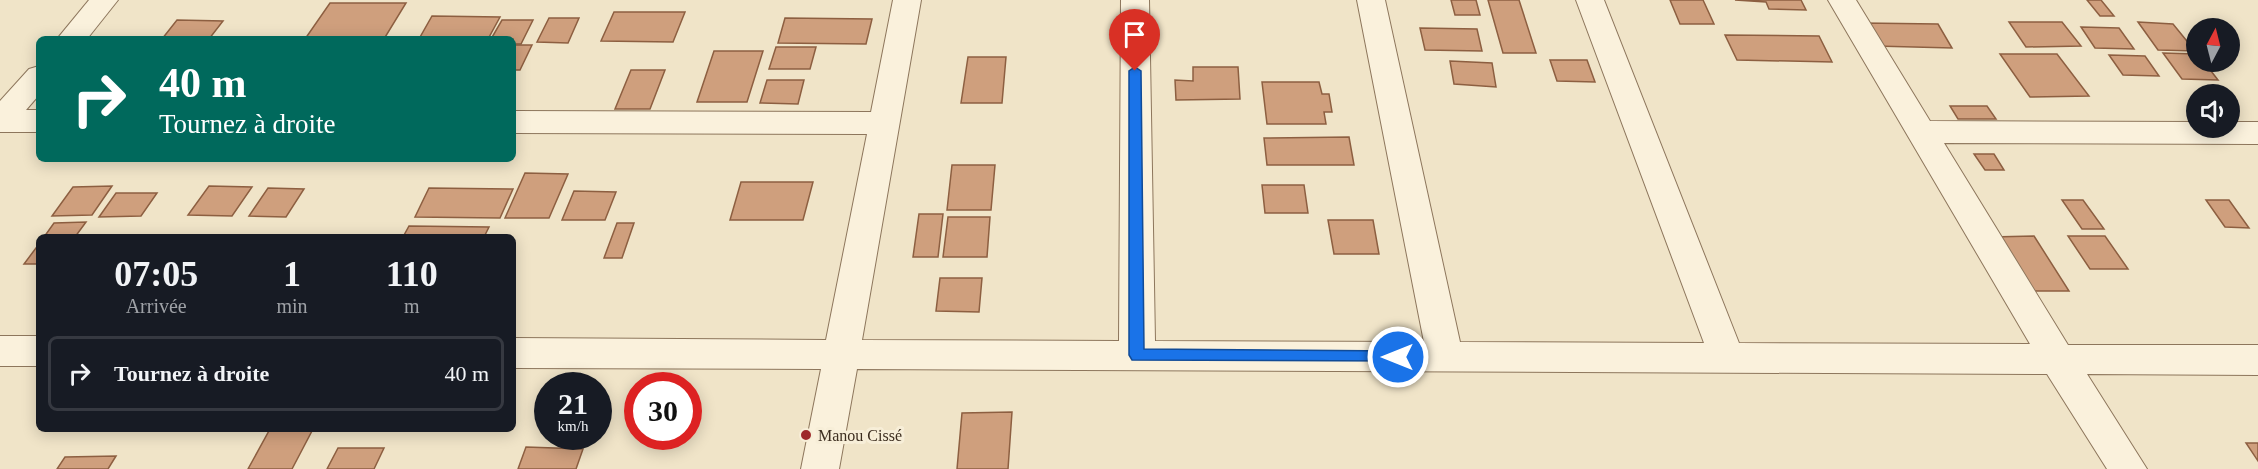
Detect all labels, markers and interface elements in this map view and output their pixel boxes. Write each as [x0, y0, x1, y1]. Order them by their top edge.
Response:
pin [1109, 9, 1160, 71]
icon: arrive [1118, 18, 1151, 51]
north arrow [2186, 18, 2240, 72]
map controls [2186, 18, 2240, 138]
icon: right [60, 60, 138, 138]
text: 40 m [159, 60, 247, 106]
button: sound [2186, 84, 2240, 138]
text: Tournez à droite [159, 109, 336, 139]
text: 07:05 [114, 254, 198, 294]
text: 1 [283, 254, 301, 294]
text: 110 [386, 254, 438, 294]
text: Arrivée [126, 295, 187, 317]
text: min [276, 295, 308, 317]
text: m [404, 295, 420, 317]
position arrow [1366, 325, 1430, 389]
icon: right [63, 357, 96, 390]
text: Tournez à droite [114, 361, 269, 386]
text: 40 m [444, 361, 489, 386]
speed limit sign: 30 [624, 372, 702, 450]
text: 21 [558, 387, 588, 420]
text: km/h [558, 418, 588, 434]
place label: Manou Cissé [818, 427, 902, 444]
marker: Manou Cissé [799, 428, 813, 442]

